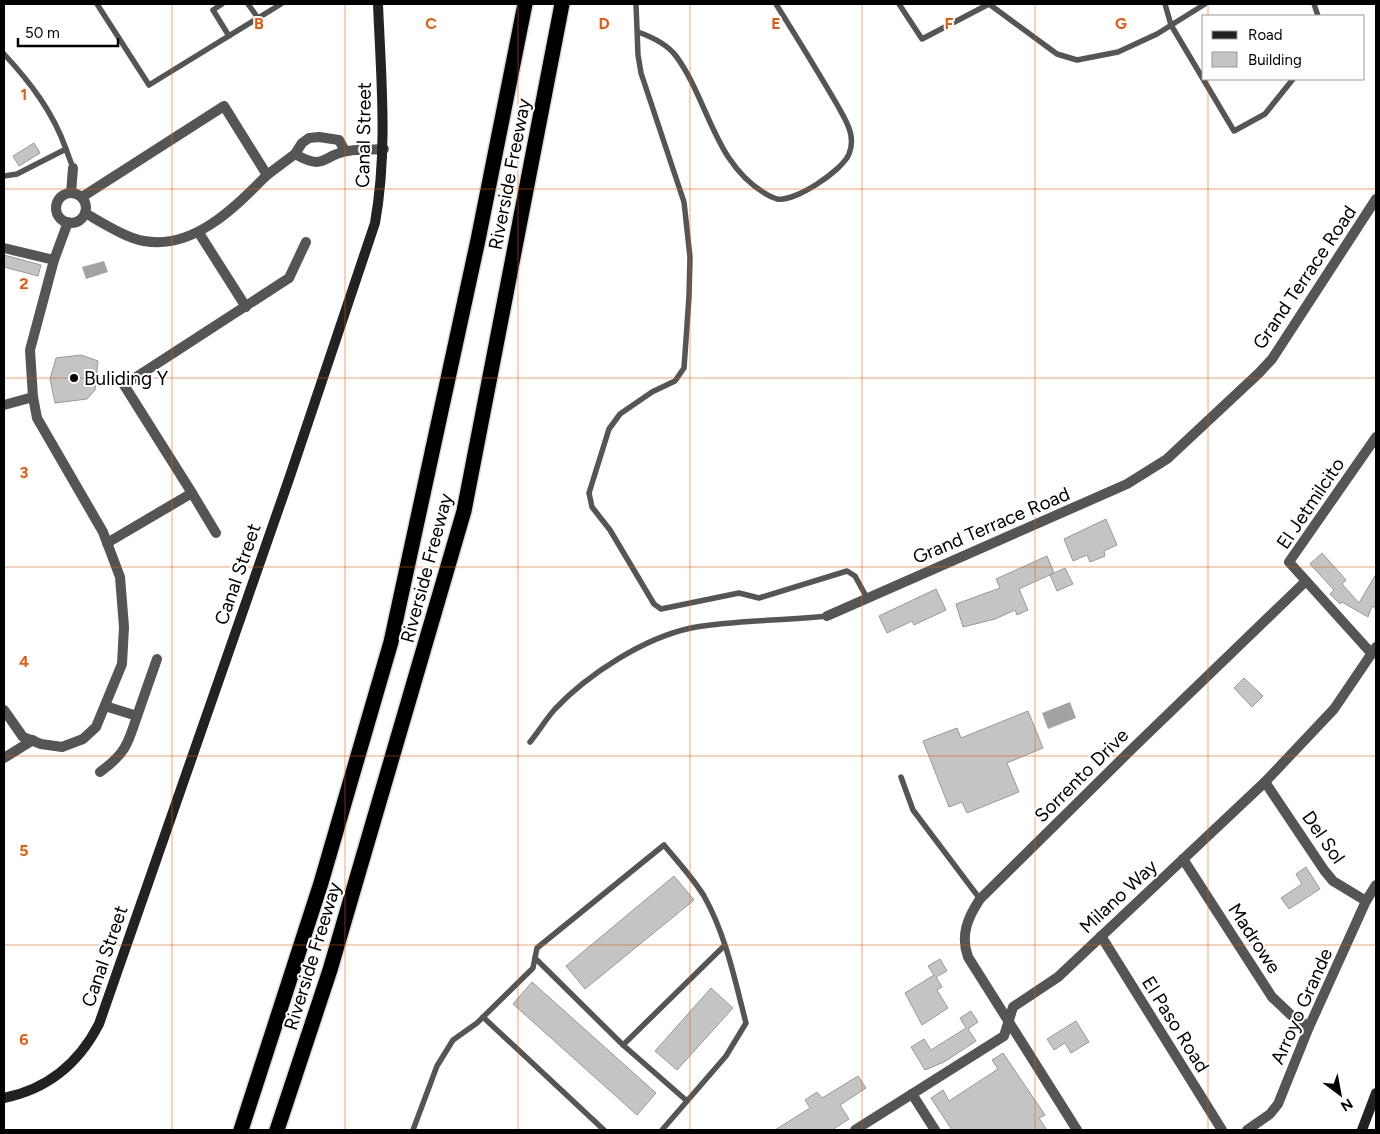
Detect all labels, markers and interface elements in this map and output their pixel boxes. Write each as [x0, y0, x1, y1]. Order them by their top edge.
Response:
text: B [254, 14, 264, 33]
text: C [425, 14, 437, 33]
text: D [598, 14, 610, 33]
text: E [771, 14, 781, 33]
text: F [945, 14, 954, 33]
text: G [1115, 14, 1127, 33]
scale bar [18, 15, 118, 47]
legend [1202, 15, 1365, 80]
text: 50 m [25, 24, 60, 42]
text: Road [1248, 26, 1283, 44]
text: Building [1248, 51, 1302, 69]
street label: Canal Street [351, 82, 376, 188]
text: 1 [21, 85, 27, 104]
street label: Riverside Freeway [484, 97, 535, 252]
street label: Grand Terrace Road [1248, 201, 1361, 353]
text: 2 [19, 274, 29, 293]
place label: Buliding Y [84, 367, 169, 390]
marker: Buliding Y [68, 372, 80, 384]
street label: El Jetmilcito [1272, 453, 1349, 553]
text: 3 [20, 463, 29, 482]
street label: Grand Terrace Road [909, 482, 1073, 569]
street label: Riverside Freeway [396, 491, 457, 645]
street label: Canal Street [209, 520, 266, 628]
text: 4 [19, 652, 29, 671]
street label: Sorrento Drive [1030, 724, 1133, 827]
street label: Del Sol [1297, 806, 1350, 868]
text: 5 [19, 841, 29, 860]
street label: Milano Way [1075, 855, 1162, 938]
street label: Riverside Freeway [279, 879, 346, 1033]
street label: Madrowe [1223, 899, 1286, 978]
street label: Canal Street [76, 902, 133, 1010]
street label: Arroyo Grande [1266, 945, 1337, 1068]
street label: El Paso Road [1137, 972, 1214, 1077]
text: 6 [19, 1030, 29, 1049]
north arrow [1315, 1069, 1365, 1119]
text: N [1338, 1095, 1356, 1115]

